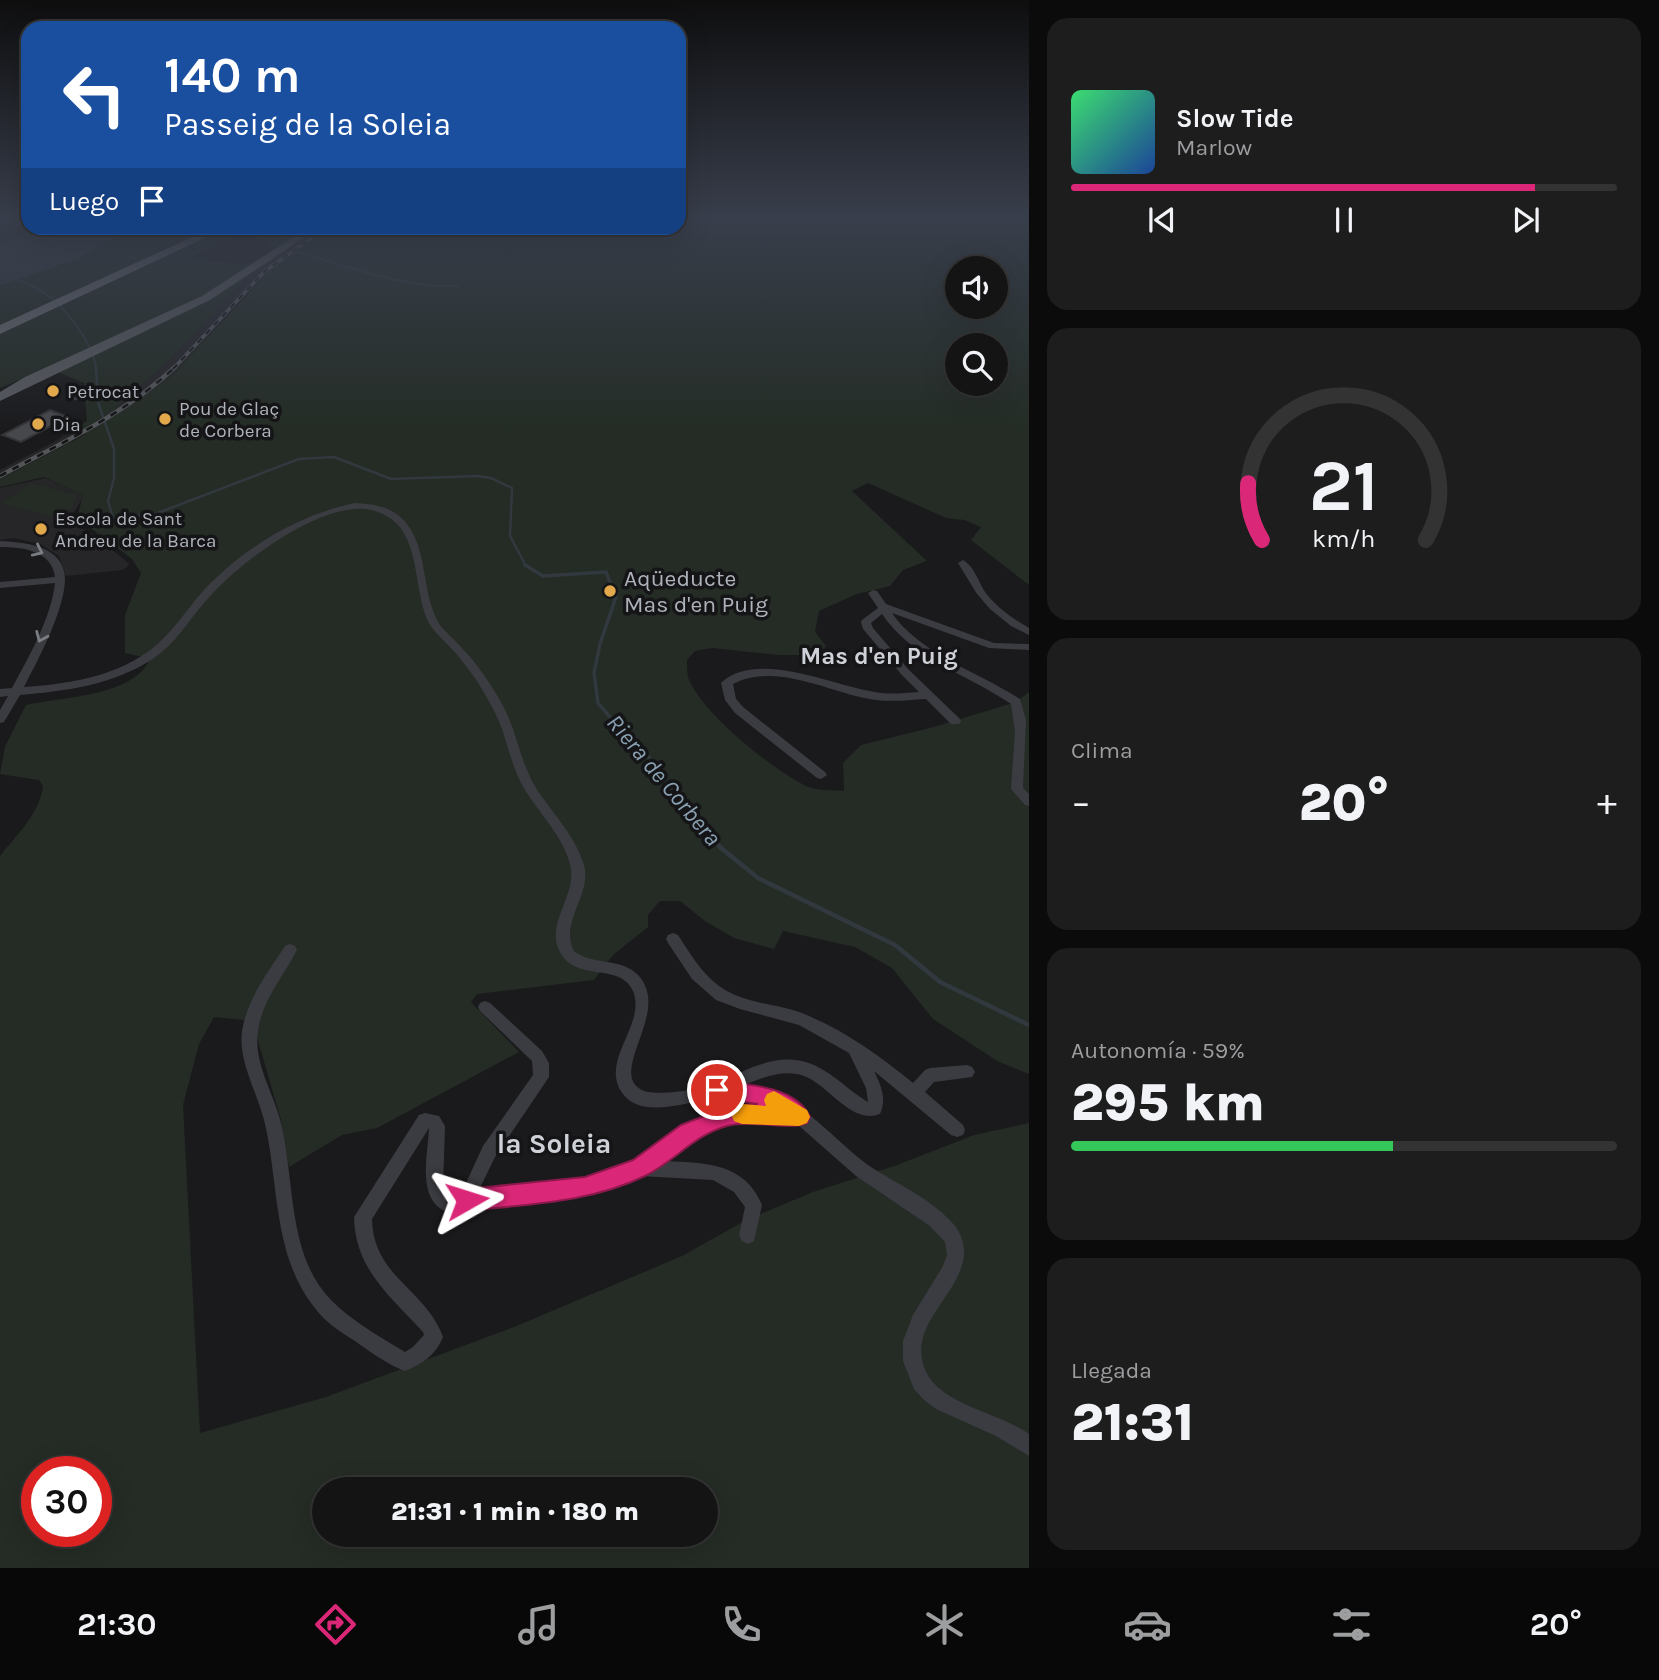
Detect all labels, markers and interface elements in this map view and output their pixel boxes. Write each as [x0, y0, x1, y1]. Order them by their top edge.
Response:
text: 140 m [164, 47, 301, 104]
icon: left [49, 49, 140, 140]
text: Slow Tide [1176, 103, 1294, 134]
text: Passeig de la Soleia [164, 106, 451, 143]
text: Marlow [1176, 134, 1252, 161]
icon: arrive [133, 182, 171, 220]
text: Luego [49, 186, 119, 217]
icon: previous [1143, 201, 1181, 239]
icon: pause [1325, 201, 1363, 239]
icon: next [1507, 201, 1545, 239]
map controls [945, 256, 1008, 396]
button: sound [945, 256, 1008, 319]
button: search [945, 333, 1008, 396]
place label: Petrocat [67, 381, 139, 403]
marker: Petrocat [45, 383, 61, 399]
place label: Pou de Glaç de Corbera [179, 398, 279, 442]
marker: Pou de Glaç de Corbera [157, 411, 173, 427]
place label: Dia [52, 414, 81, 436]
marker: Dia [30, 416, 46, 432]
text: 21 [1309, 443, 1379, 528]
place label: Escola de Sant Andreu de la Barca [55, 508, 217, 552]
marker: Escola de Sant Andreu de la Barca [33, 521, 49, 537]
text: km/h [1312, 524, 1376, 553]
one-way arrow [30, 543, 43, 557]
place label: Aqüeducte Mas d'en Puig [624, 565, 768, 618]
marker: Aqüeducte Mas d'en Puig [602, 583, 618, 599]
one-way arrow [35, 630, 49, 642]
district label: Mas d'en Puig [800, 642, 958, 670]
water label: Riera de Corbera [601, 709, 727, 851]
text: Clima [1071, 737, 1133, 764]
text: 20° [1299, 772, 1389, 833]
text: − [1071, 780, 1091, 825]
text: + [1597, 780, 1617, 825]
text: Autonomía · 59% [1071, 1037, 1245, 1064]
pin [687, 1060, 747, 1120]
icon: arrive [698, 1071, 736, 1109]
text: 295 km [1071, 1072, 1265, 1133]
district label: la Soleia [497, 1127, 611, 1160]
position arrow [430, 1163, 504, 1237]
text: Llegada [1071, 1357, 1152, 1384]
text: 21:31 [1071, 1392, 1194, 1453]
speed limit sign: 30 [21, 1456, 112, 1547]
text: 21:31 · 1 min · 180 m [391, 1496, 639, 1527]
icon: directions [311, 1600, 360, 1649]
icon: music [514, 1600, 563, 1649]
icon: phone [717, 1600, 766, 1649]
icon: climate [920, 1600, 969, 1649]
icon: car [1123, 1600, 1172, 1649]
icon: filters [1327, 1600, 1376, 1649]
text: 21:30 [77, 1606, 157, 1643]
text: 20° [1530, 1606, 1582, 1643]

